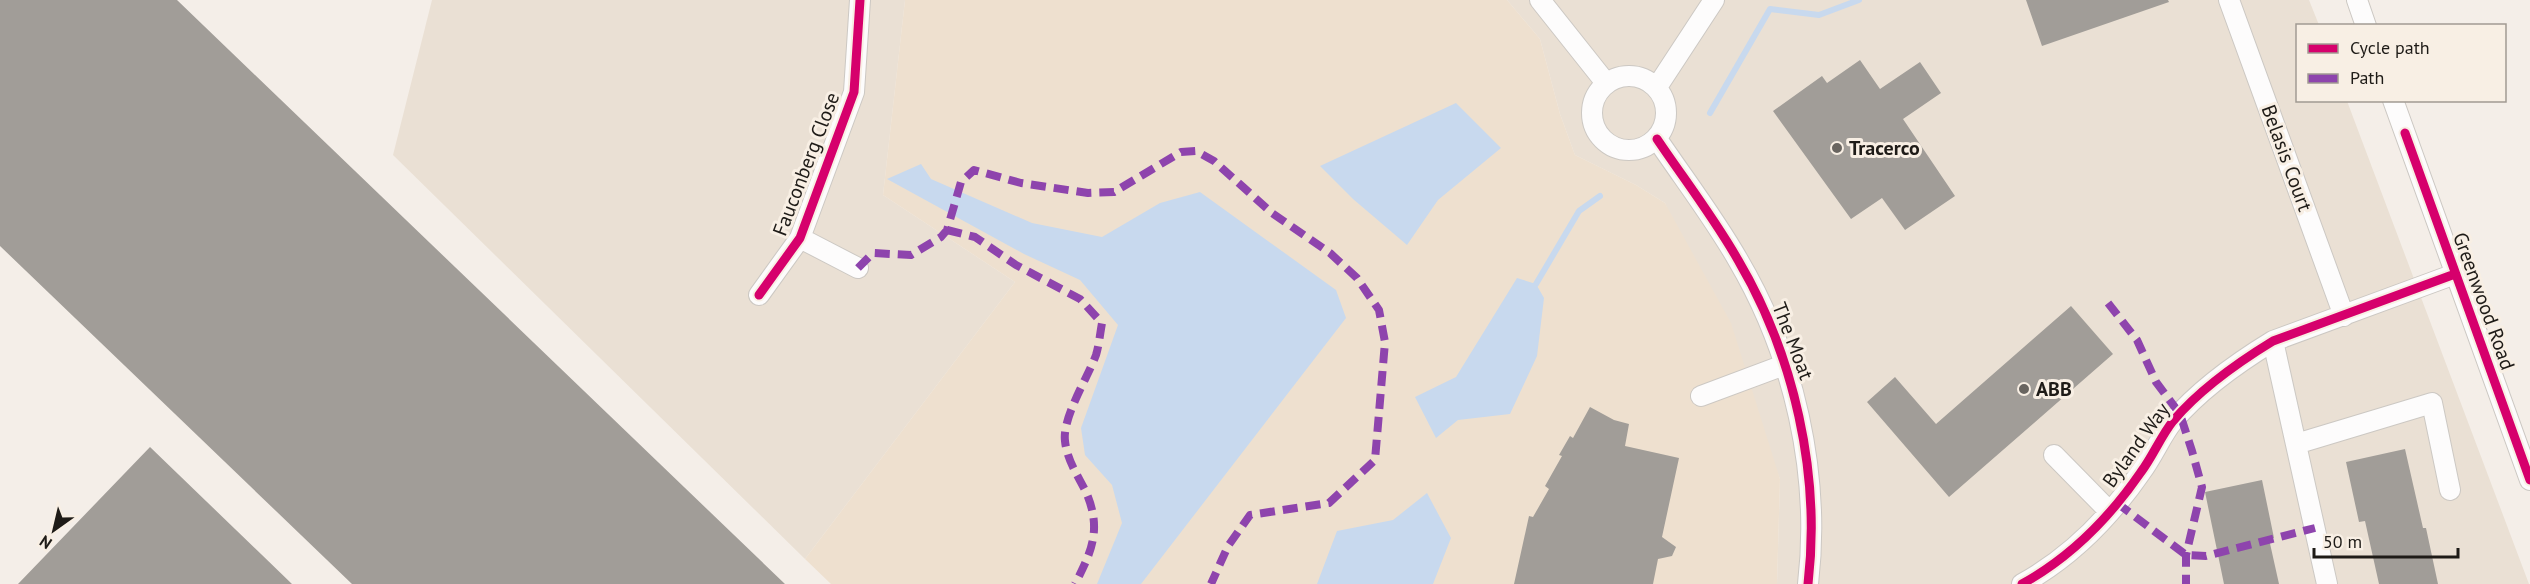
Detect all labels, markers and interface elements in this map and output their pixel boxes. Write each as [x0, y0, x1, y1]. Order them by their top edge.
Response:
legend [2296, 24, 2506, 102]
text: Cycle path [2350, 36, 2430, 59]
text: Path [2350, 66, 2384, 89]
street label: Fauconberg Close [767, 89, 845, 239]
street label: Belasis Court [2256, 101, 2318, 215]
place label: Tracerco [1849, 135, 1920, 161]
marker: Tracerco [1830, 141, 1844, 155]
street label: Greenwood Road [2447, 229, 2521, 373]
street label: The Moat [1766, 299, 1820, 384]
place label: ABB [2036, 376, 2072, 402]
marker: ABB [2017, 382, 2031, 396]
street label: Byland Way [2097, 397, 2176, 492]
north arrow [24, 500, 84, 560]
scale bar [2314, 521, 2458, 559]
text: 50 m [2323, 530, 2362, 553]
text: N [36, 531, 56, 554]

